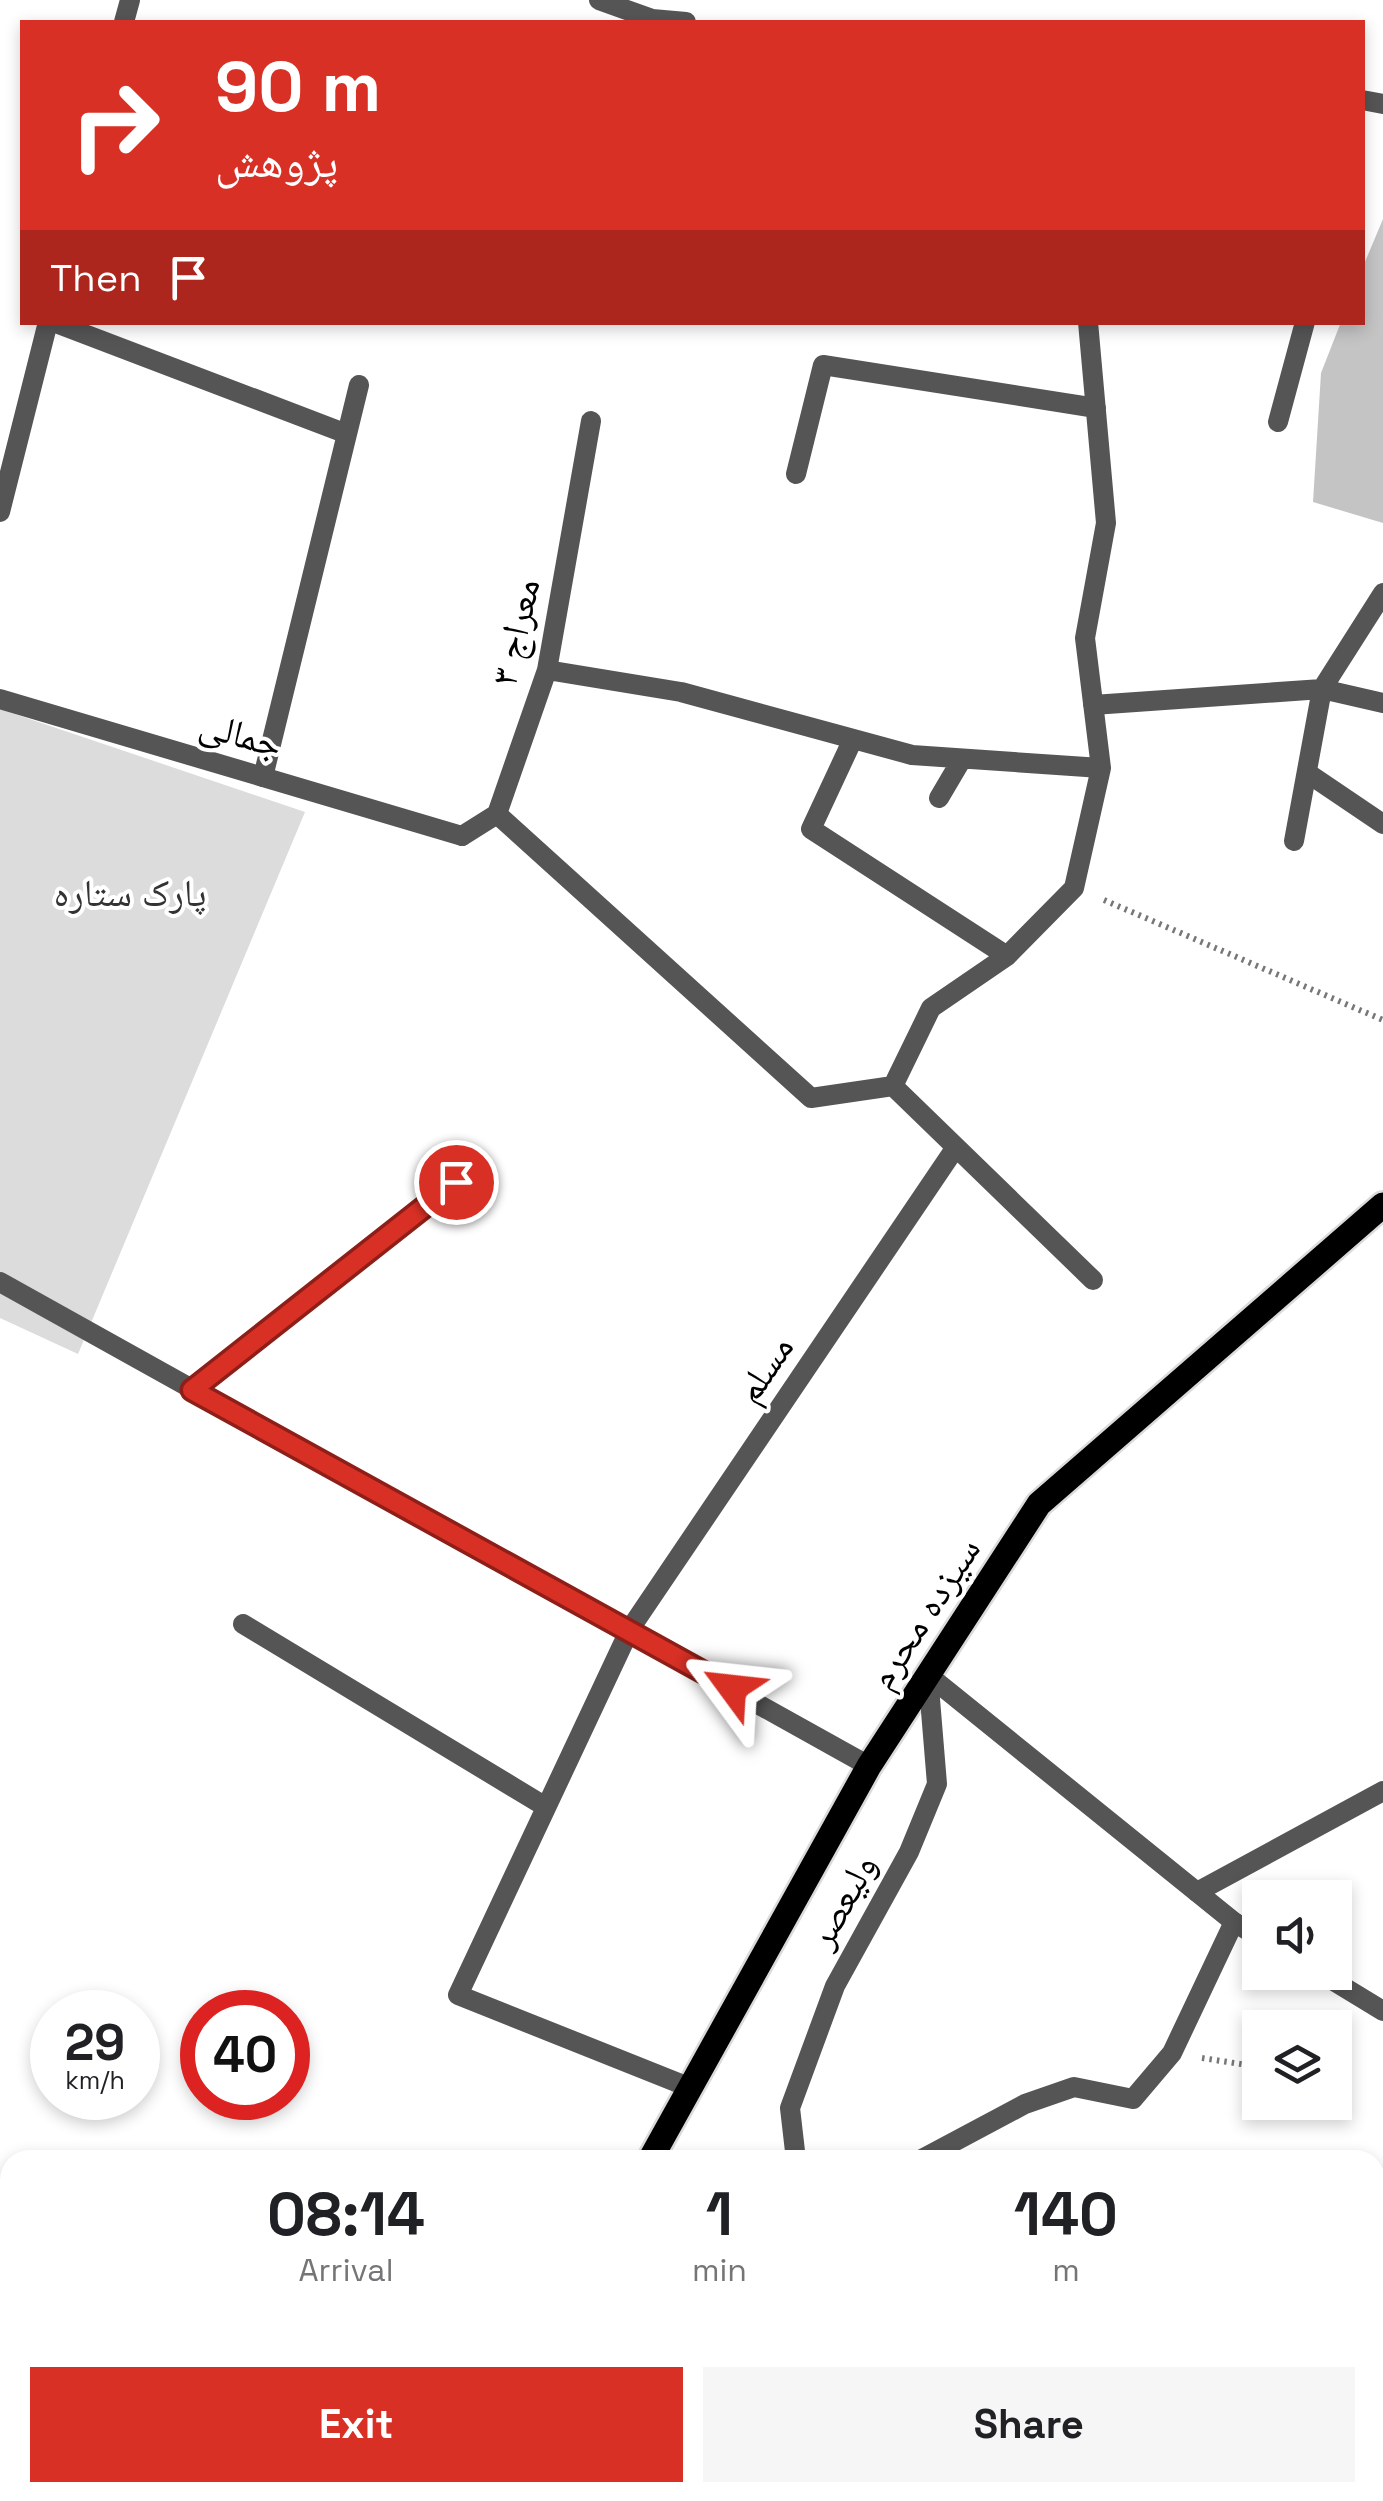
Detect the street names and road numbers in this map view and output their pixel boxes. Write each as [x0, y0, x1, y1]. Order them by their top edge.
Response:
street label: معراج ۳ [479, 574, 551, 690]
street label: جمالی [194, 699, 288, 769]
street label: مسلم [724, 1326, 805, 1413]
street label: سیزده محرم [857, 1528, 992, 1699]
street label: ولیعصر [796, 1846, 887, 1957]

